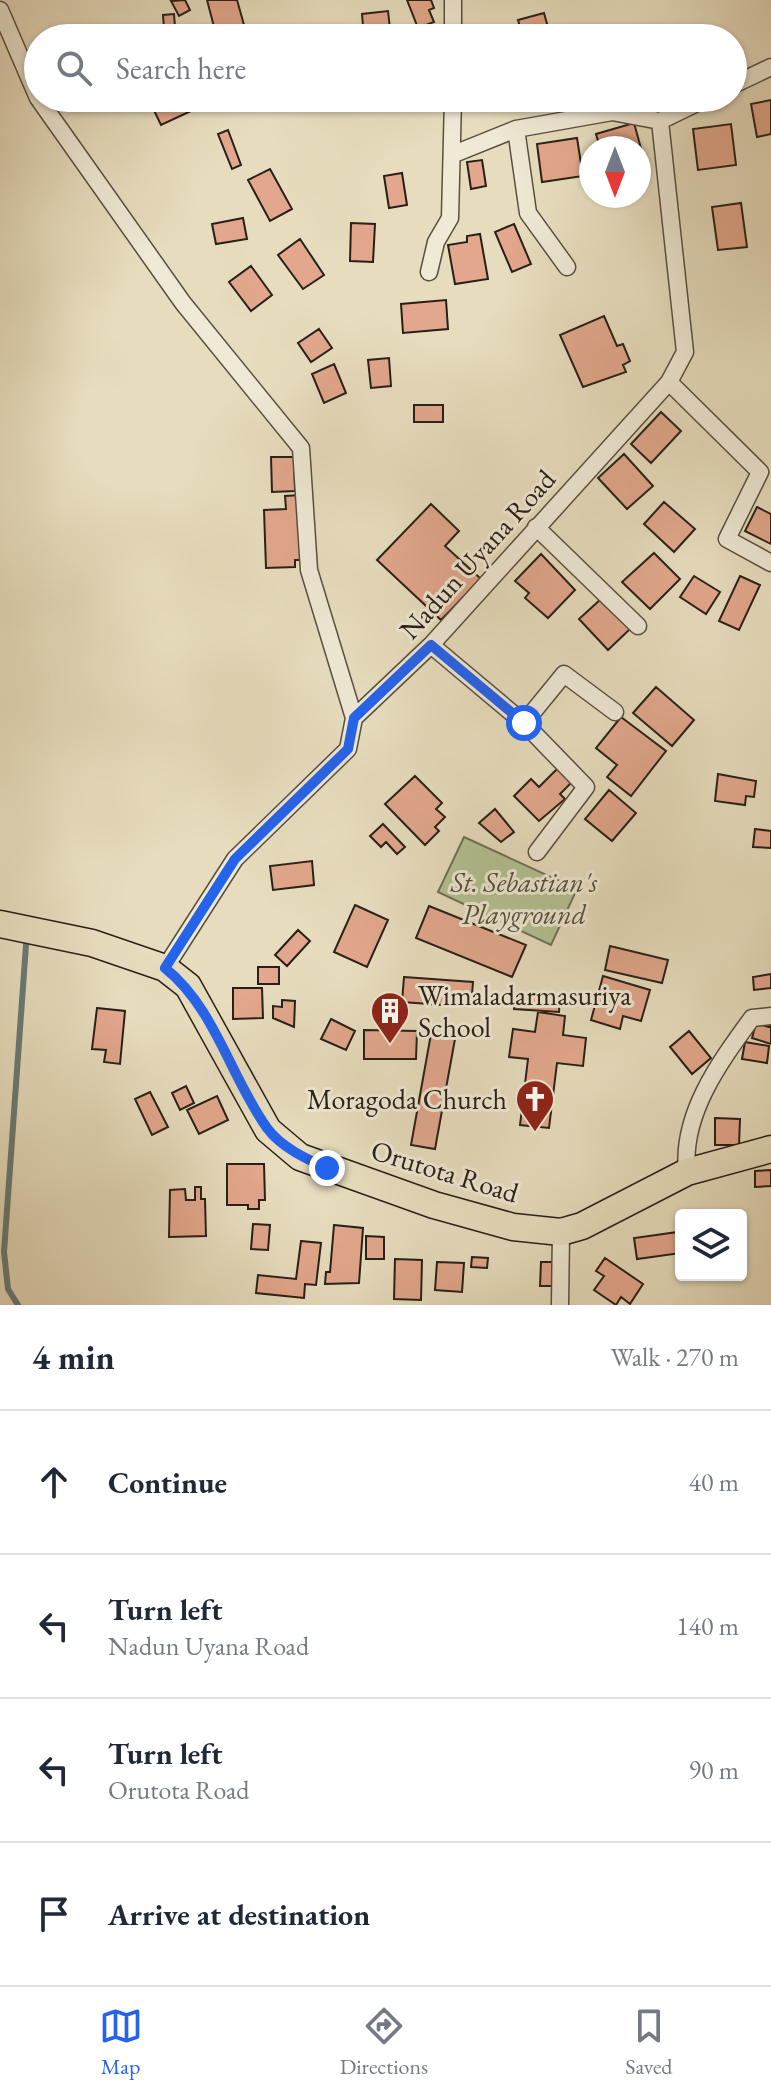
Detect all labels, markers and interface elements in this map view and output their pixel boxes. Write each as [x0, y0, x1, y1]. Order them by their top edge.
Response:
search box [24, 24, 747, 112]
icon: search [52, 46, 96, 90]
text: Search here [116, 49, 246, 88]
north arrow [579, 136, 651, 208]
street label: Nadun Uyana Road [391, 461, 563, 646]
route start [506, 705, 542, 741]
park label: St. Sebastian's Playground [450, 864, 598, 932]
place label: Wimaladarmasuriya School [418, 977, 632, 1045]
building icon: Wimaladarmasuriya School [369, 990, 411, 1045]
church icon: Moragoda Church [514, 1078, 556, 1133]
place label: Moragoda Church [307, 1081, 507, 1117]
street label: Orutota Road [367, 1132, 524, 1211]
route end [309, 1150, 345, 1186]
map controls [675, 1209, 747, 1281]
button: layers [675, 1209, 747, 1281]
text: 4 min [32, 1335, 115, 1379]
text: Walk · 270 m [611, 1340, 739, 1374]
icon: ahead [32, 1460, 76, 1504]
text: Continue [108, 1463, 227, 1502]
text: 40 m [689, 1465, 739, 1499]
text: Turn left [108, 1590, 222, 1629]
icon: left [32, 1604, 76, 1648]
text: 140 m [676, 1609, 739, 1643]
text: Nadun Uyana Road [108, 1629, 309, 1663]
text: Turn left [108, 1734, 222, 1773]
icon: left [32, 1748, 76, 1792]
text: 90 m [689, 1753, 739, 1787]
text: Orutota Road [108, 1773, 249, 1807]
icon: arrive [32, 1892, 76, 1936]
text: Arrive at destination [108, 1895, 370, 1934]
tab: Map [99, 2004, 143, 2081]
tab: Directions [340, 2004, 428, 2081]
tab: Saved [625, 2004, 672, 2081]

